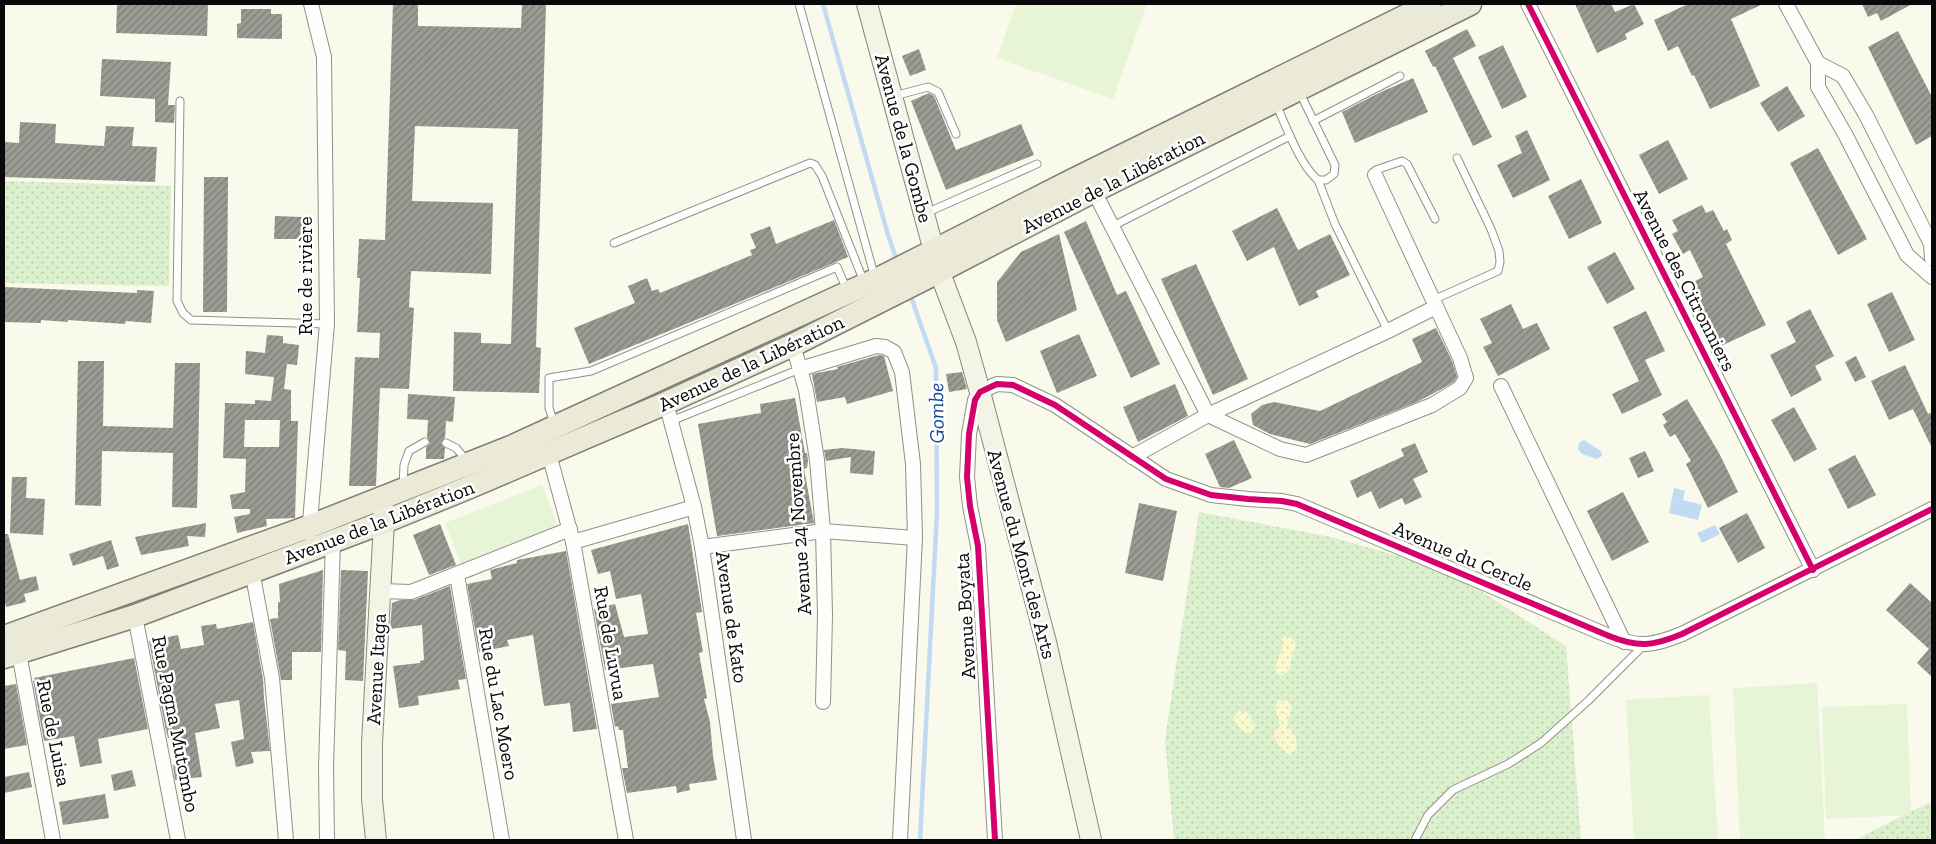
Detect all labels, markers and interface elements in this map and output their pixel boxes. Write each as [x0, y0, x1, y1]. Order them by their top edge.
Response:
street label: Avenue de la Gombe [870, 51, 938, 225]
street label: Avenue de la Libération [1018, 125, 1209, 238]
street label: Avenue des Citronniers [1629, 185, 1741, 375]
street label: Rue de rivière [293, 216, 317, 336]
street label: Avenue de la Libération [655, 309, 848, 417]
water label: Gombe [923, 383, 949, 443]
street label: Avenue 24 Novembre [780, 432, 816, 616]
street label: Avenue du Mont des Arts [982, 447, 1062, 661]
street label: Avenue de la Libération [281, 474, 478, 569]
street label: Avenue du Cercle [1390, 516, 1536, 596]
street label: Avenue de Kato [711, 549, 753, 685]
street label: Avenue Boyata [950, 552, 980, 680]
street label: Rue de Luvua [589, 584, 633, 702]
street label: Avenue Itaga [361, 612, 391, 725]
street label: Rue du Lac Moero [474, 626, 524, 782]
street label: Rue Pagna Mutombo [147, 634, 205, 814]
street label: Rue de Luisa [32, 678, 76, 789]

